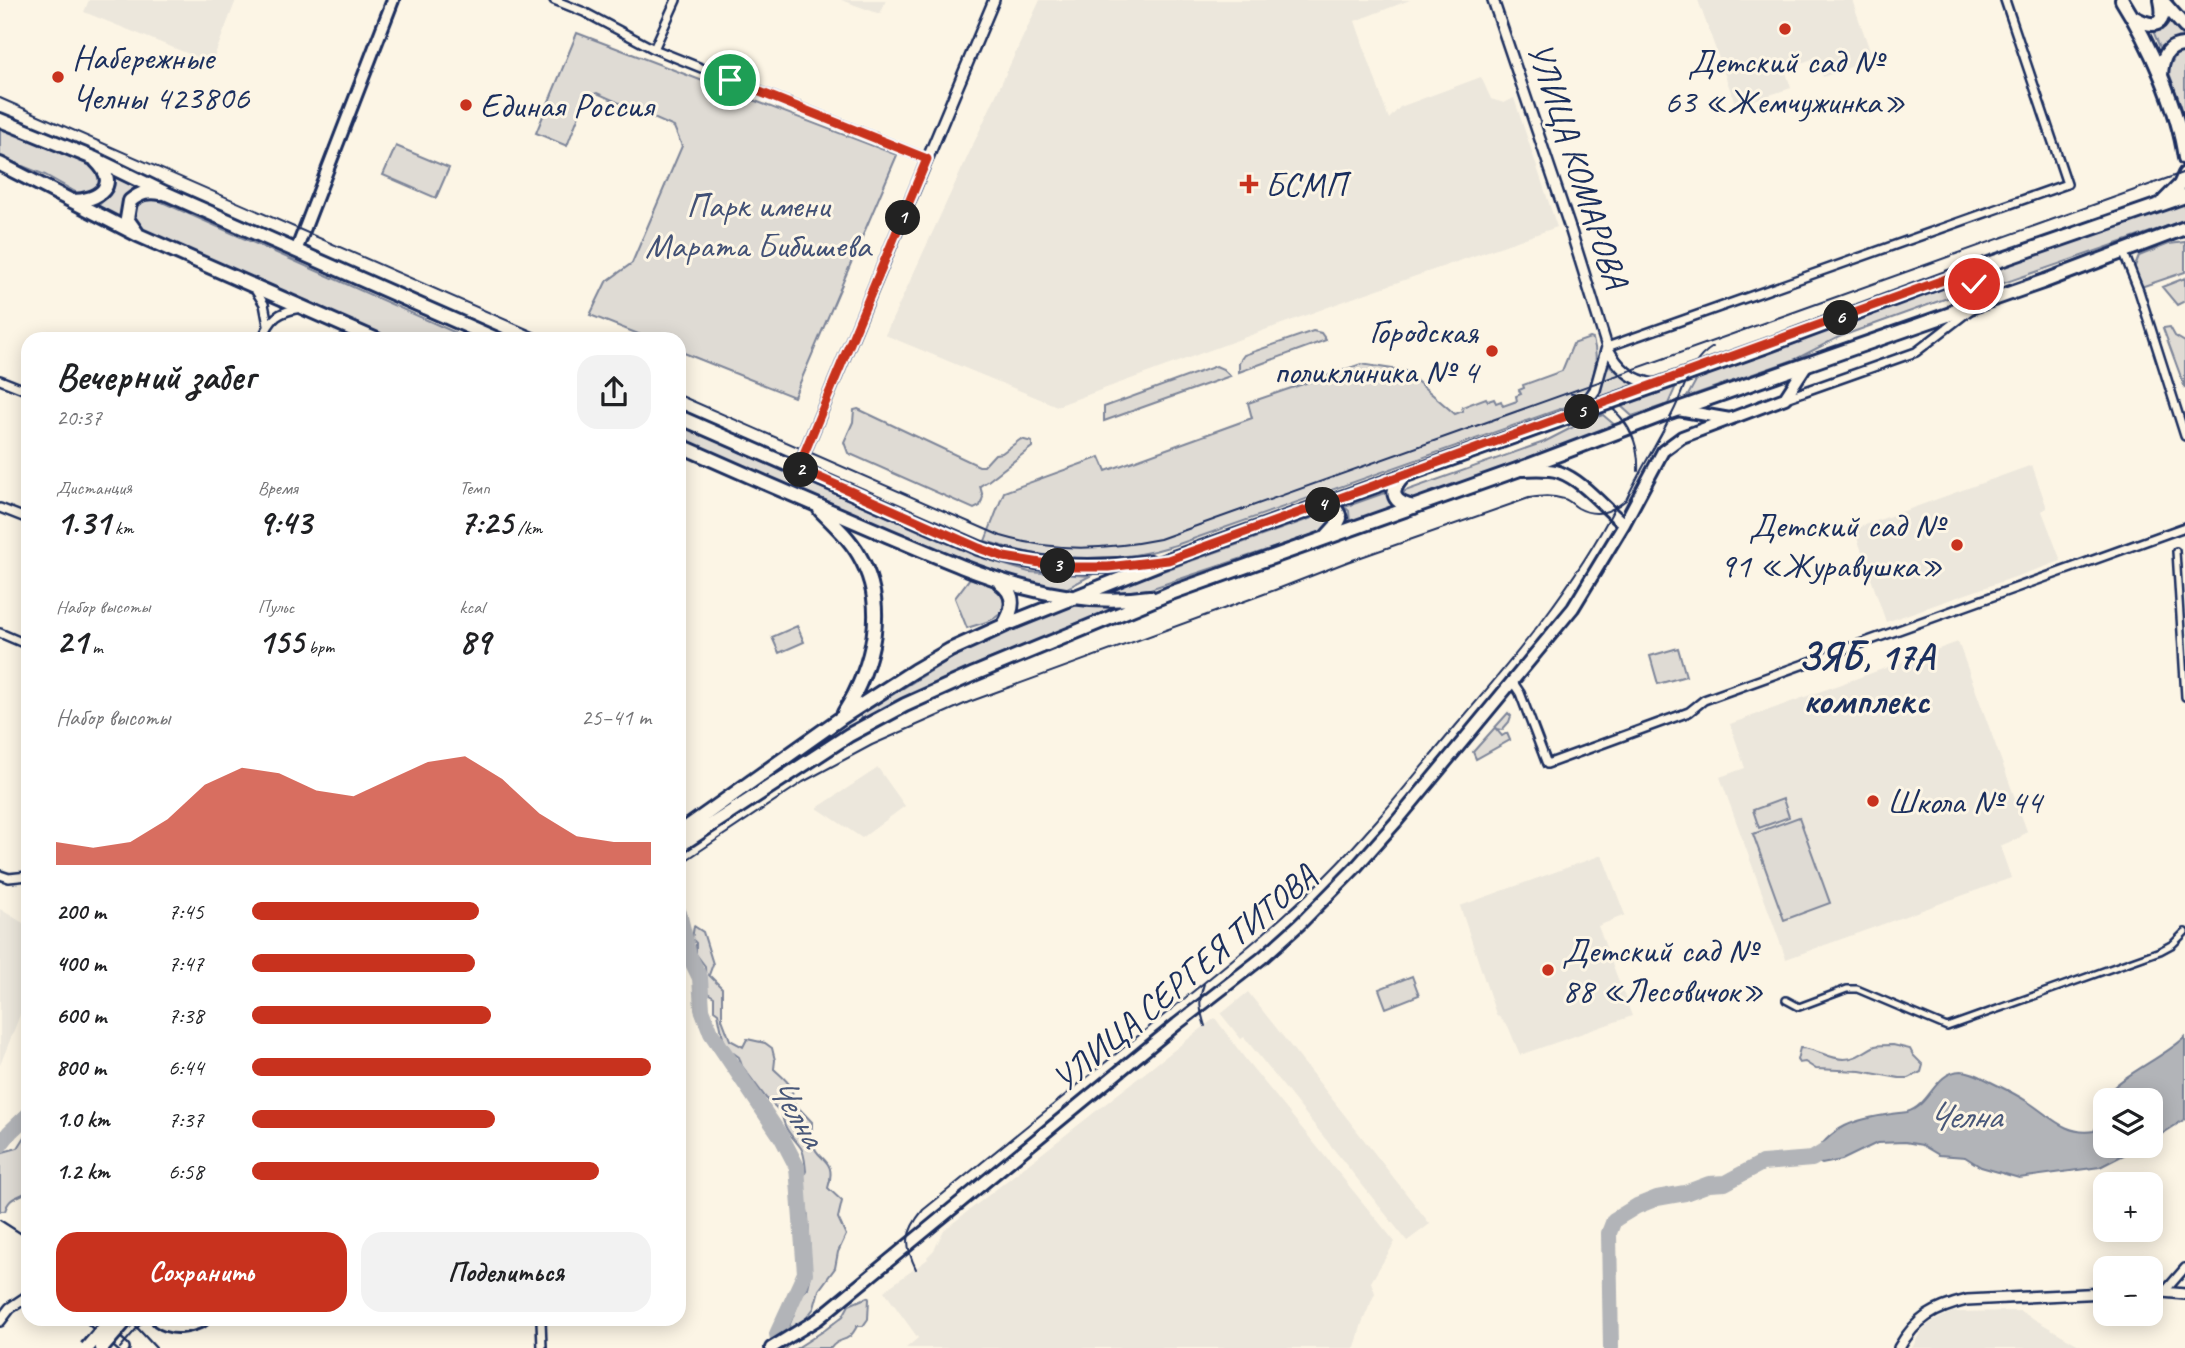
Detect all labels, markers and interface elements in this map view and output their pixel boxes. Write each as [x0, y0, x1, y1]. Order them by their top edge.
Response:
marker: Детский сад № 63 «Жемчужинка» [1777, 21, 1793, 37]
place label: Набережные Челны 423806 [72, 35, 250, 120]
street label: УЛИЦА КОМАРОВА [1517, 36, 1639, 295]
place label: Детский сад № 63 «Жемчужинка» [1664, 39, 1906, 124]
pin [700, 50, 760, 110]
icon: arrive [711, 61, 749, 99]
marker: Набережные Челны 423806 [50, 69, 66, 85]
place label: Единая Россия [480, 83, 657, 128]
marker: Единая Россия [458, 97, 474, 113]
place label: БСМП [1265, 162, 1352, 207]
marker: БСМП [1239, 174, 1259, 194]
park label: Парк имени Марата Бибишева [645, 183, 874, 268]
pin: 1 [886, 200, 920, 235]
text: 1 [898, 205, 907, 229]
pin [1944, 254, 2004, 314]
icon: check [1955, 265, 1993, 303]
pin: 6 [1824, 300, 1858, 336]
text: 6 [1836, 305, 1845, 329]
place label: Городская поликлиника № 4 [1274, 309, 1481, 394]
marker: Городская поликлиника № 4 [1484, 343, 1500, 359]
text: Вечерний забег [56, 353, 255, 400]
button: share [577, 355, 651, 429]
pin: 5 [1564, 394, 1600, 430]
text: 5 [1577, 399, 1586, 423]
text: 20:37 [56, 403, 102, 432]
pin: 2 [784, 452, 818, 488]
text: 2 [796, 457, 805, 481]
text: Дистанция [56, 476, 132, 500]
text: Время [258, 476, 298, 500]
text: Темп [459, 476, 490, 500]
pin: 4 [1306, 488, 1340, 522]
text: 4 [1318, 492, 1327, 516]
text: 1.31 [56, 500, 110, 545]
text: 9:43 [258, 500, 311, 545]
text: 7:25 [459, 500, 513, 545]
place label: Детский сад № 91 «Журавушка» [1719, 503, 1948, 588]
text: km [110, 516, 133, 540]
text: /km [513, 516, 542, 540]
marker: Детский сад № 91 «Журавушка» [1949, 537, 1965, 553]
pin: 3 [1040, 548, 1076, 584]
text: 3 [1053, 553, 1062, 577]
text: Набор высоты [56, 595, 150, 619]
text: Пульс [258, 595, 294, 619]
text: kcal [459, 595, 484, 619]
text: 21 [56, 619, 88, 664]
text: 155 [258, 619, 304, 664]
text: 89 [459, 619, 490, 664]
district label: ЗЯБ, 17А комплекс [1798, 633, 1936, 724]
text: m [88, 635, 103, 659]
text: bpm [304, 635, 334, 659]
text: Набор высоты [56, 703, 170, 732]
text: 25–41 m [581, 703, 651, 732]
place label: Школа № 44 [1887, 779, 2045, 824]
marker: Школа № 44 [1865, 793, 1881, 809]
street label: УЛИЦА СЕРГЕЯ ТИТОВА [1043, 853, 1326, 1102]
text: 200 m [56, 897, 106, 926]
text: 7:45 [168, 897, 204, 926]
place label: Детский сад № 88 «Лесовичок» [1562, 928, 1764, 1013]
text: 400 m [56, 949, 106, 978]
text: 7:47 [168, 949, 204, 978]
marker: Детский сад № 88 «Лесовичок» [1540, 962, 1556, 978]
text: 600 m [56, 1001, 106, 1030]
text: 7:38 [168, 1001, 204, 1030]
text: 800 m [56, 1053, 106, 1082]
text: 6:44 [168, 1053, 204, 1082]
water label: Челна [758, 1067, 838, 1157]
map controls [2093, 1088, 2163, 1326]
button: layers [2093, 1088, 2163, 1158]
water label: Челна [1927, 1092, 2004, 1139]
text: 1.0 km [56, 1105, 110, 1134]
text: 7:37 [168, 1105, 204, 1134]
text: 1.2 km [56, 1157, 110, 1186]
text: 6:58 [168, 1157, 204, 1186]
button: + [2093, 1172, 2163, 1242]
button: Сохранить [56, 1232, 347, 1312]
button: Поделиться [361, 1232, 651, 1312]
button: − [2093, 1256, 2163, 1326]

